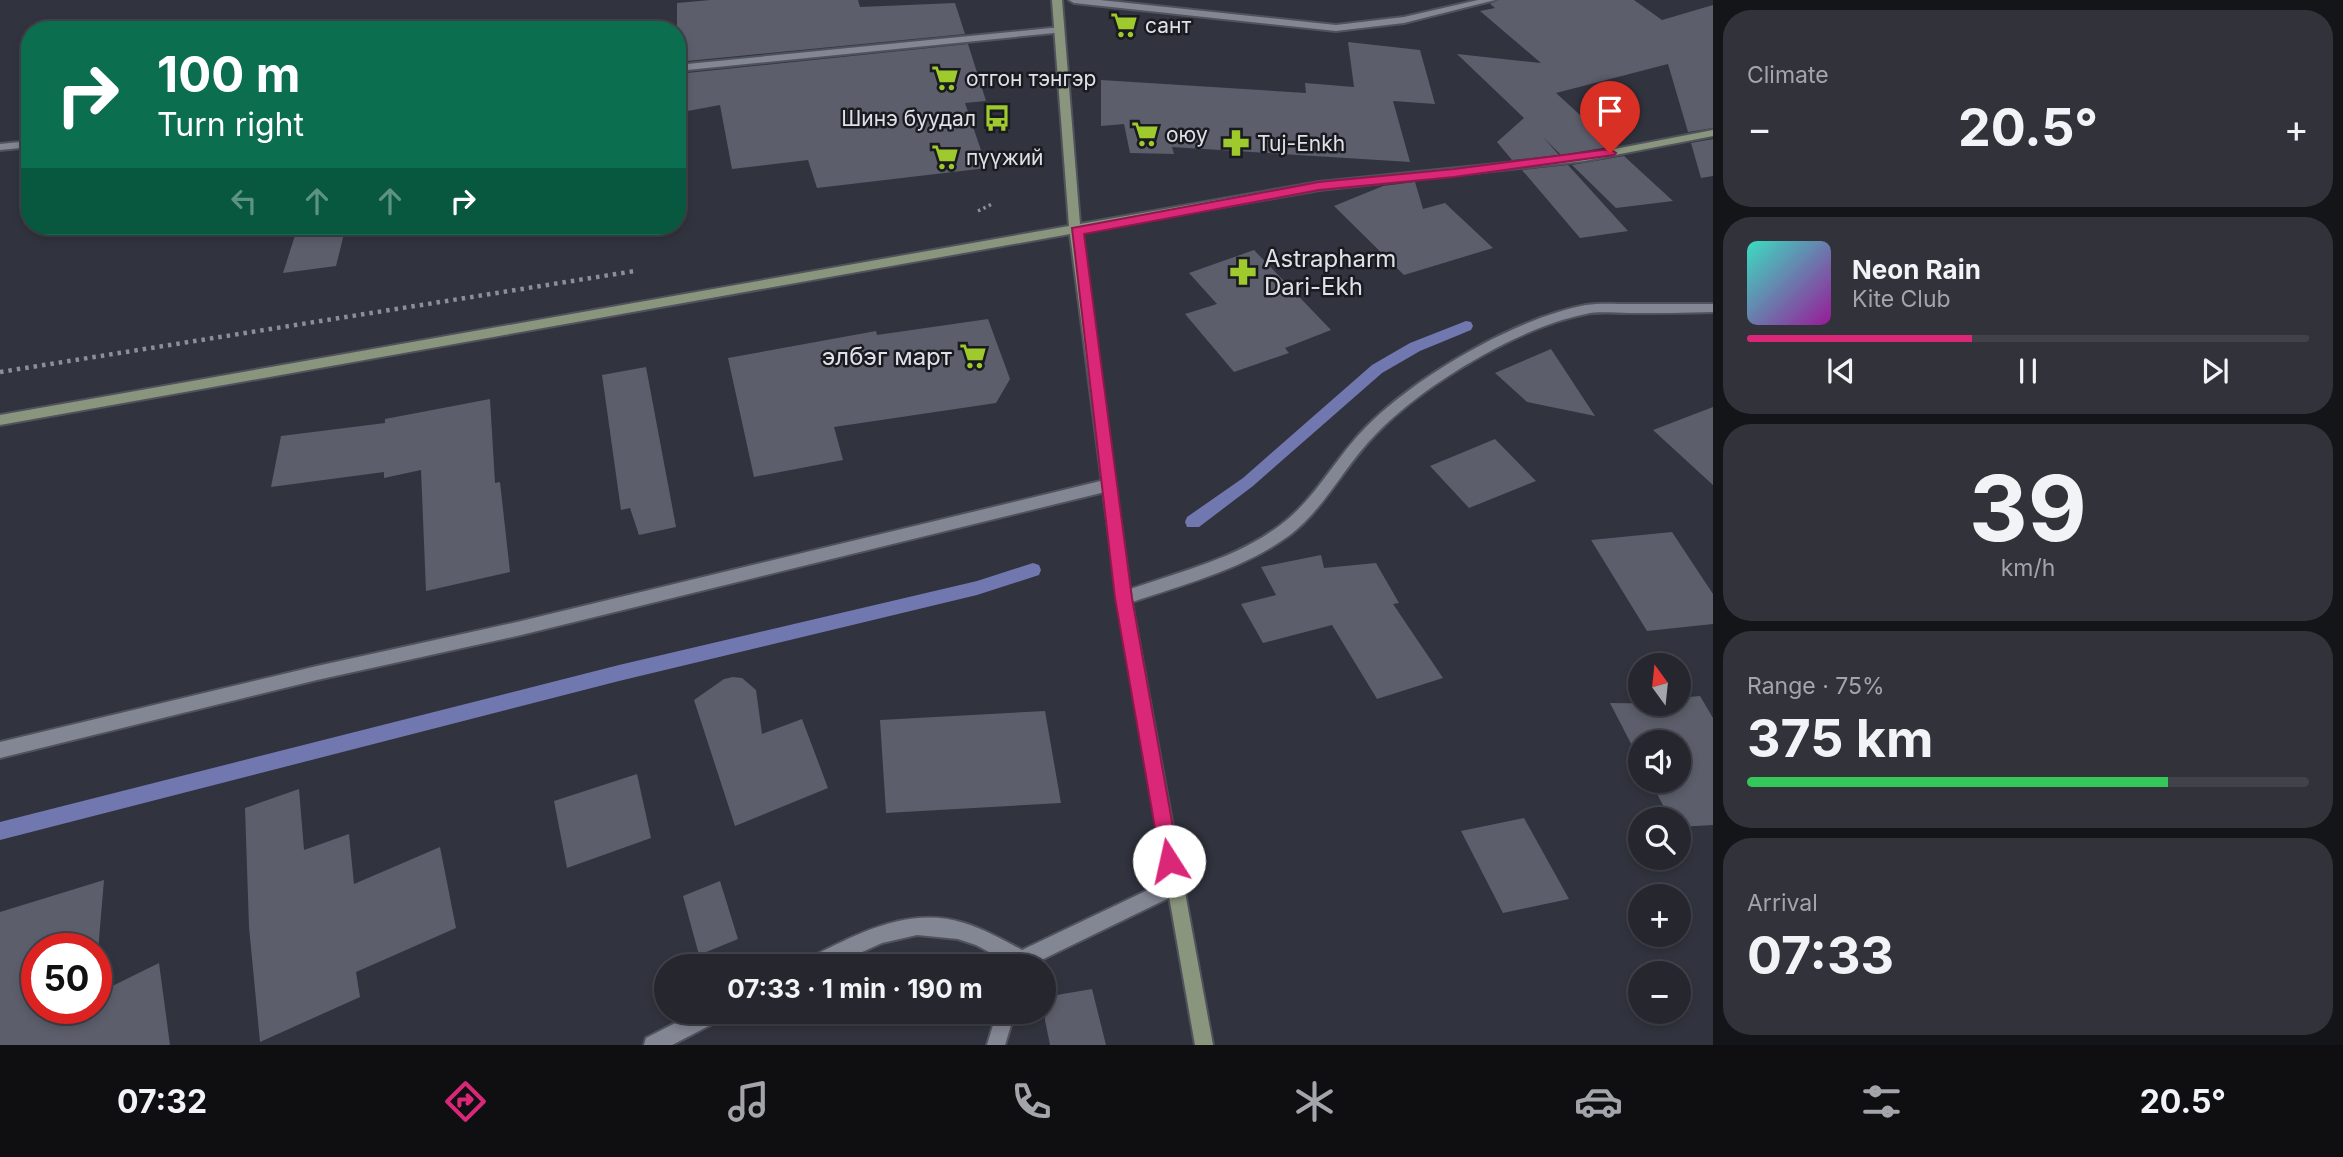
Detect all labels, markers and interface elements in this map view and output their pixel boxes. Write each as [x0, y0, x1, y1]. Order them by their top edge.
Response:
supermarket icon: сант [1109, 10, 1139, 40]
place label: сант [1145, 13, 1191, 38]
text: 100 m [157, 45, 301, 104]
icon: right [42, 49, 133, 140]
text: Climate [1747, 61, 1829, 89]
supermarket icon: отгон тэнгэр [930, 63, 960, 93]
place label: отгон тэнгэр [966, 66, 1096, 91]
pin [1580, 81, 1640, 153]
icon: arrive [1591, 92, 1629, 130]
text: 20.5° [1958, 96, 2098, 159]
bus stop icon: Шинэ буудал [982, 103, 1012, 133]
text: Turn right [157, 105, 304, 144]
text: − [1747, 105, 1772, 151]
text: + [2284, 105, 2309, 151]
place label: Шинэ буудал [841, 106, 976, 131]
supermarket icon: оюу [1130, 119, 1160, 149]
place label: оюу [1166, 122, 1208, 147]
pharmacy icon: Tuj-Enkh [1221, 128, 1251, 158]
place label: Tuj-Enkh [1257, 131, 1345, 156]
supermarket icon: пүүжий [930, 142, 960, 172]
place label: пүүжий [966, 145, 1044, 170]
icon: left [225, 182, 263, 220]
icon: ahead [298, 182, 336, 220]
icon: ahead [371, 182, 409, 220]
icon: right [444, 182, 482, 220]
place label: Astrapharm Dari-Ekh [1264, 244, 1396, 301]
text: Neon Rain [1852, 254, 1981, 285]
pharmacy icon: Astrapharm Dari-Ekh [1228, 257, 1258, 287]
text: Kite Club [1852, 285, 1951, 313]
supermarket icon: элбэг март [958, 341, 988, 371]
place label: элбэг март [822, 342, 952, 371]
icon: previous [1822, 352, 1860, 390]
icon: pause [2009, 352, 2047, 390]
icon: next [2196, 352, 2234, 390]
text: 39 [1969, 453, 2087, 563]
text: km/h [2001, 554, 2055, 582]
north arrow [1628, 653, 1690, 716]
map controls [1628, 653, 1691, 1024]
text: Range · 75% [1747, 672, 1885, 700]
text: 375 km [1747, 707, 1933, 770]
button: sound [1628, 730, 1691, 793]
button: search [1628, 807, 1691, 870]
position arrow [1132, 824, 1206, 898]
button: + [1628, 884, 1691, 947]
text: Arrival [1747, 889, 1818, 917]
text: 07:33 [1747, 924, 1894, 987]
speed limit sign: 50 [21, 933, 112, 1024]
button: − [1628, 961, 1691, 1024]
text: 07:33 · 1 min · 190 m [727, 973, 983, 1004]
icon: directions [441, 1077, 490, 1126]
icon: music [724, 1077, 773, 1126]
icon: phone [1007, 1077, 1056, 1126]
icon: climate [1290, 1077, 1339, 1126]
icon: car [1574, 1077, 1623, 1126]
icon: filters [1857, 1077, 1906, 1126]
text: 07:32 [117, 1082, 207, 1121]
text: 20.5° [2140, 1082, 2226, 1121]

